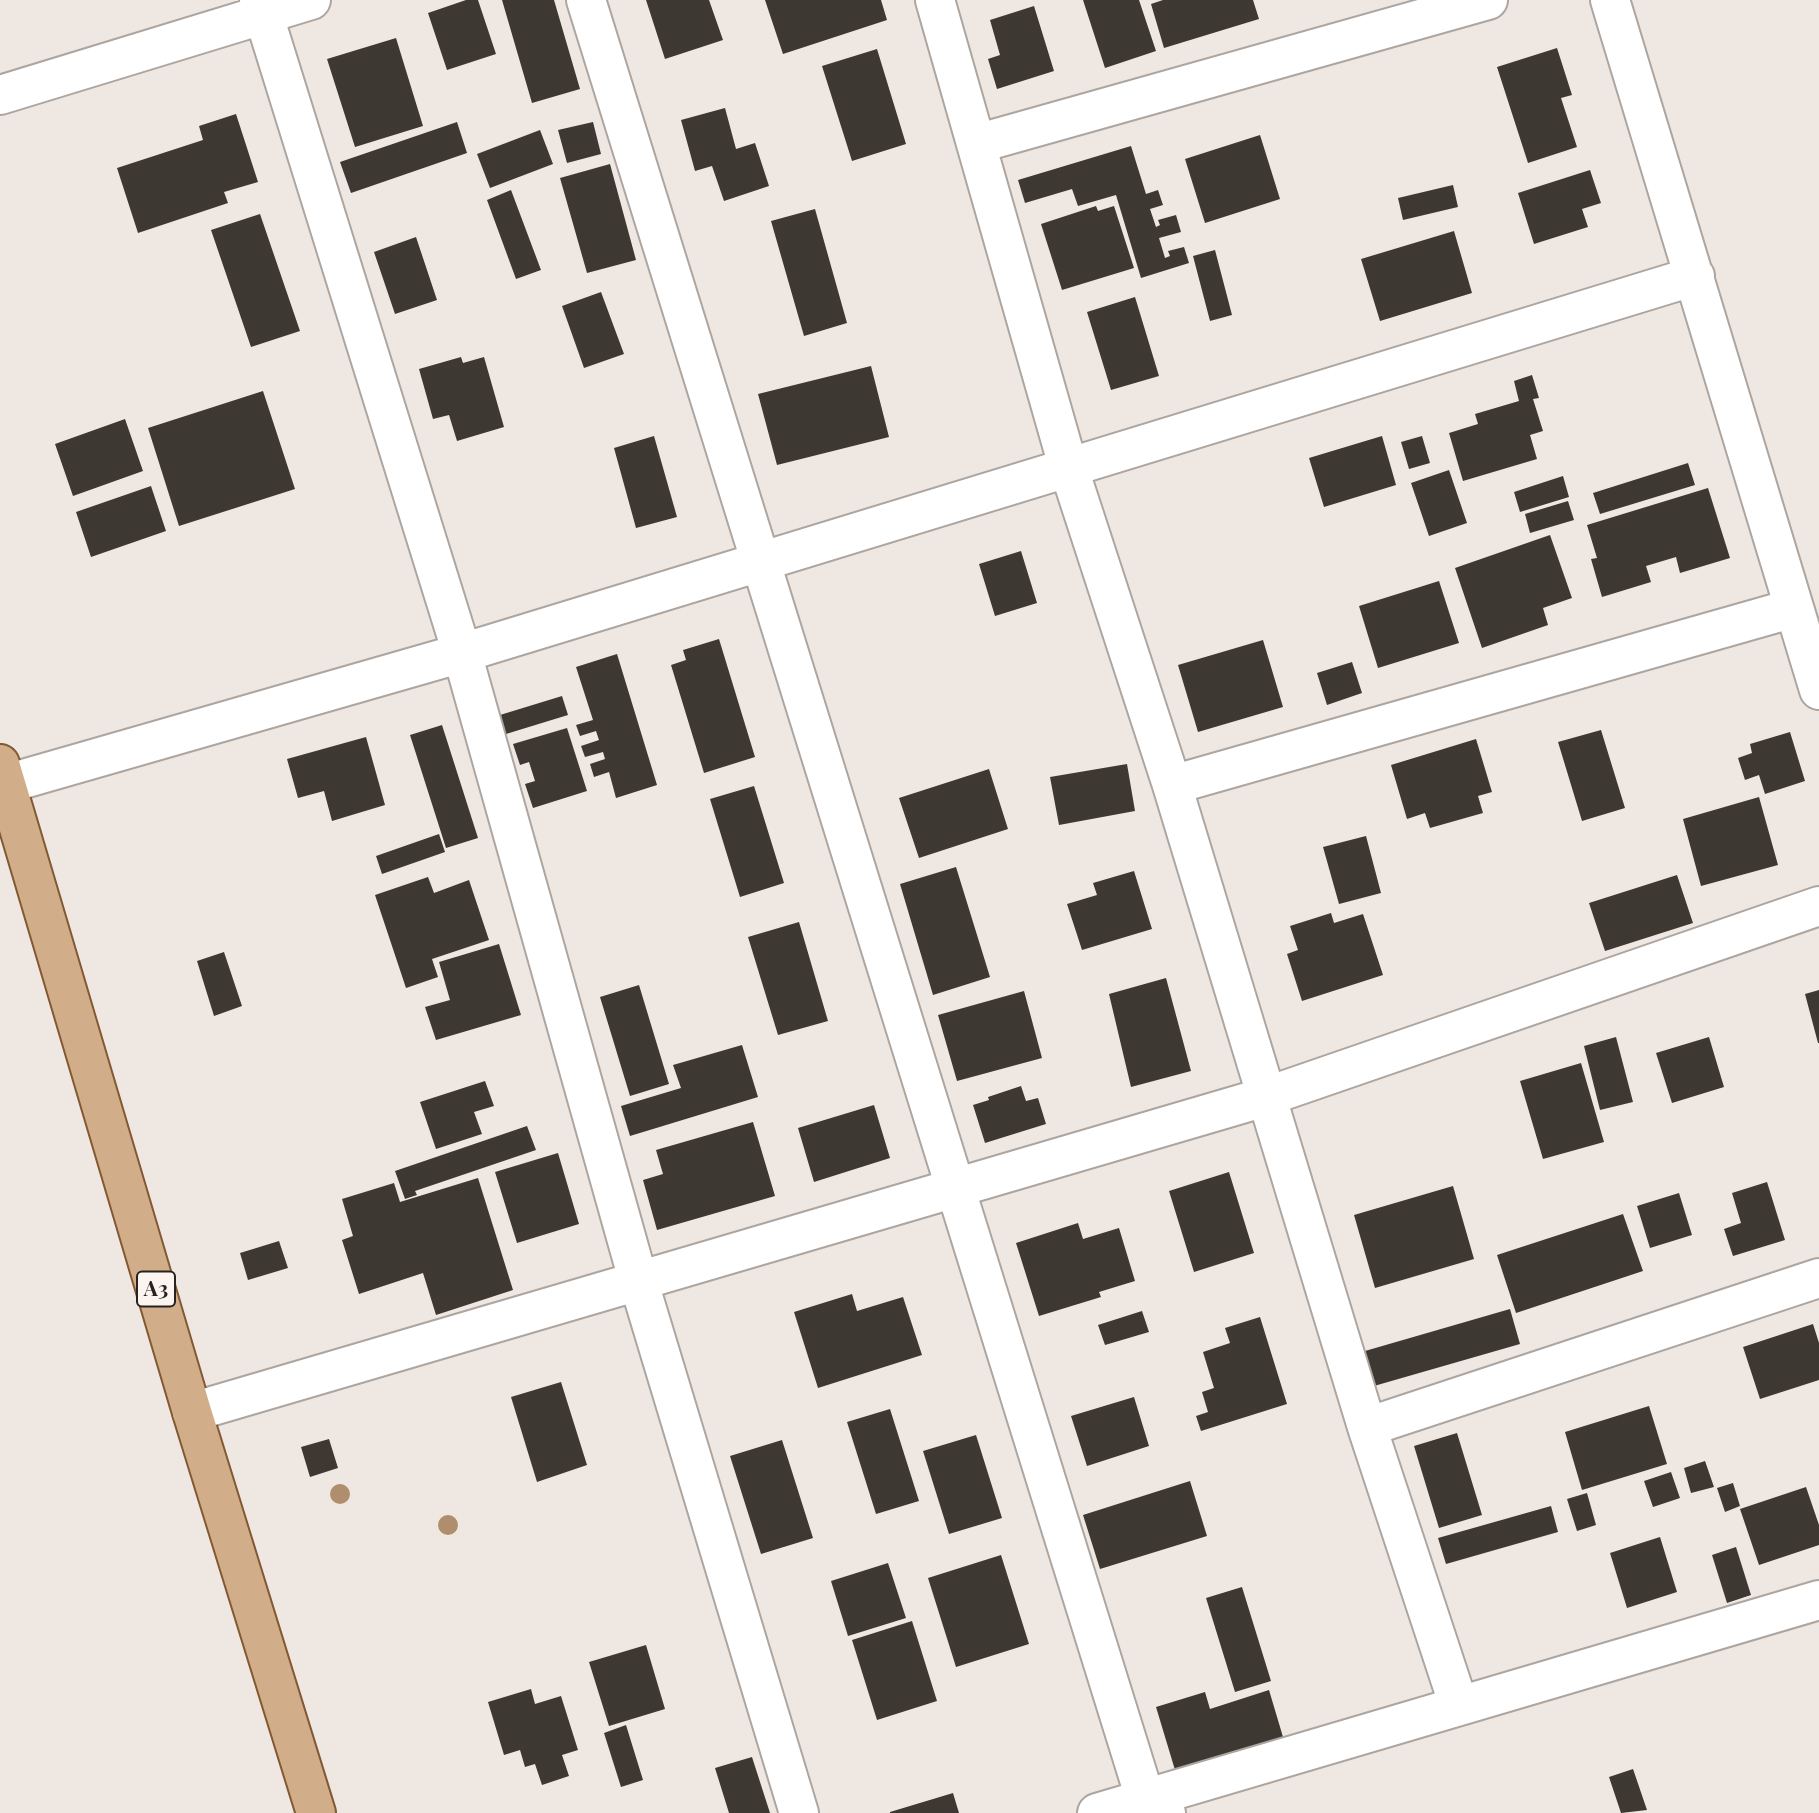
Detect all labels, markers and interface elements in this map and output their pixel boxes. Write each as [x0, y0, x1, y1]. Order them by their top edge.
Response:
road number: A3 [137, 1272, 175, 1306]

